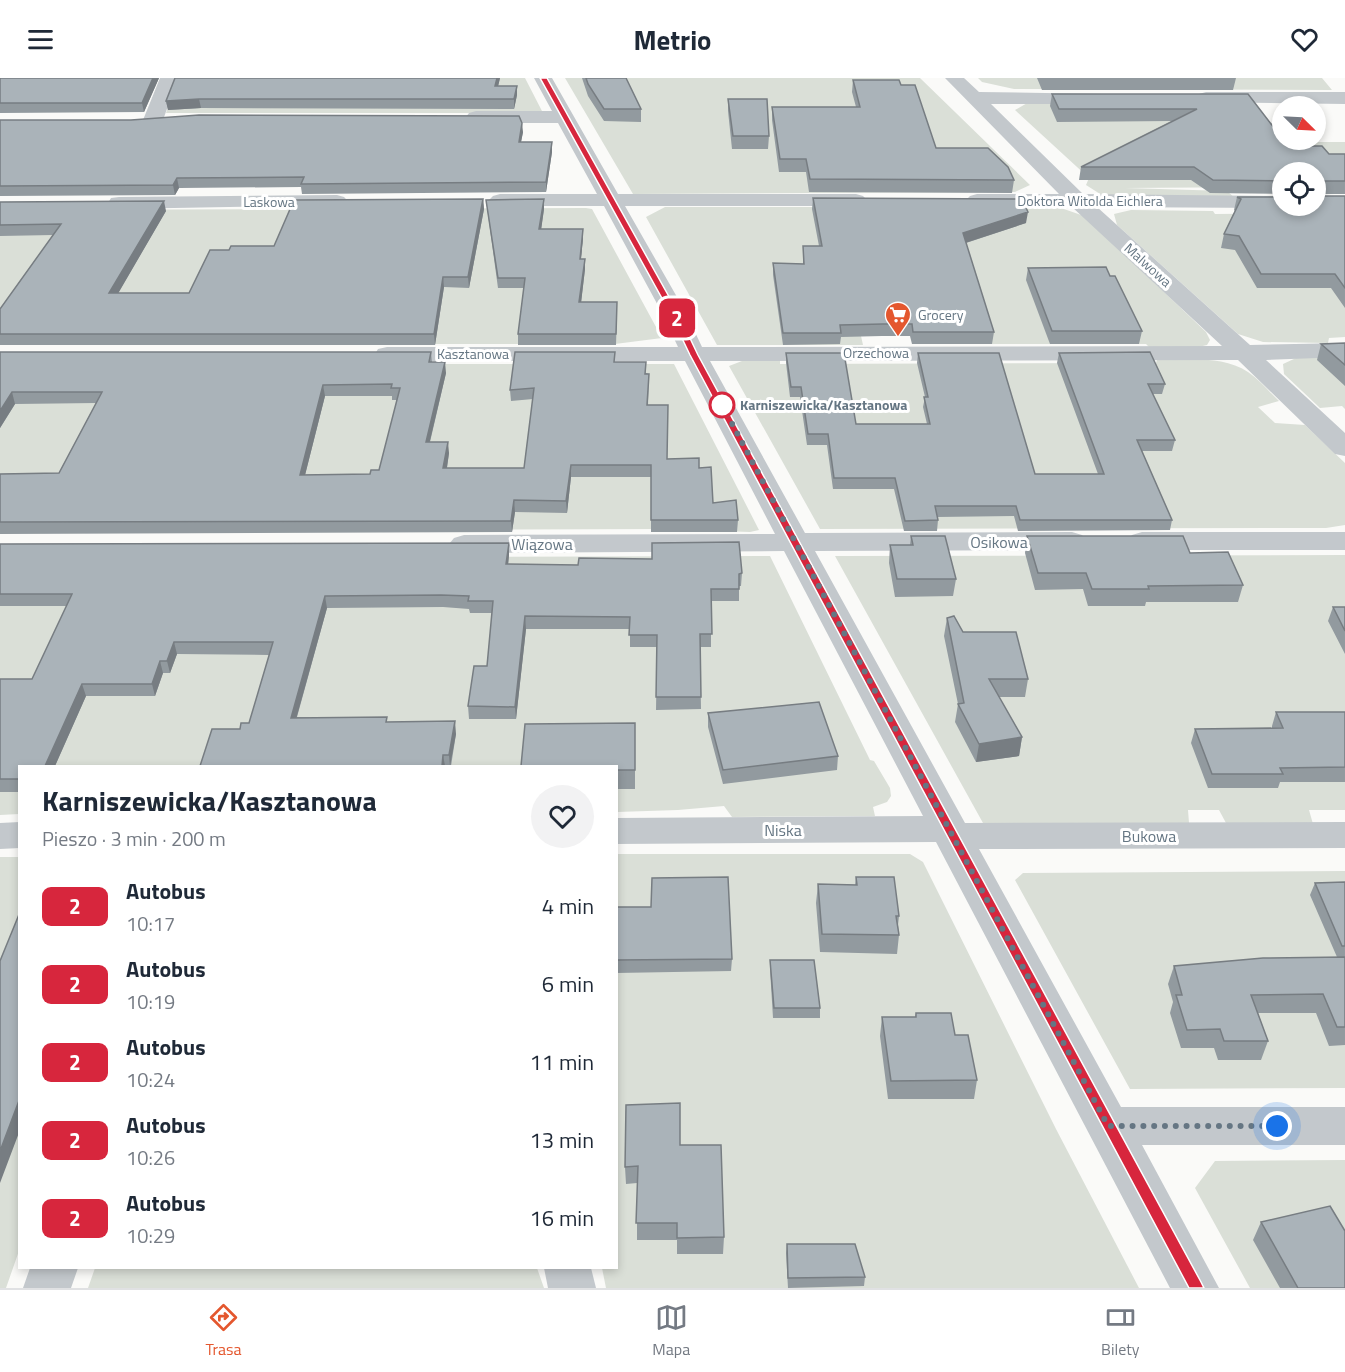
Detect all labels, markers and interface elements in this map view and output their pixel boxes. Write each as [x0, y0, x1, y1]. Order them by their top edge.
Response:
text: Metrio [634, 19, 711, 60]
icon: menu [24, 23, 57, 56]
icon: heart [1288, 23, 1321, 56]
north arrow [1272, 96, 1326, 150]
map controls [1272, 96, 1326, 216]
button: locate [1272, 162, 1326, 216]
street label: Doktora Witolda Eichlera [1017, 190, 1163, 211]
street label: Laskowa [243, 191, 295, 212]
street label: Malwowa [1120, 238, 1177, 292]
line badge: 2 [658, 298, 696, 338]
supermarket icon: Grocery [883, 300, 913, 338]
text: 2 [671, 302, 683, 334]
place label: Grocery [918, 304, 964, 325]
street label: Orzechowa [843, 342, 909, 363]
street label: Kasztanowa [437, 343, 509, 364]
marker: Karniszewicka/Kasztanowa [709, 392, 735, 418]
place label: Karniszewicka/Kasztanowa [740, 394, 907, 415]
street label: Osikowa [970, 530, 1028, 554]
street label: Wiązowa [511, 532, 573, 556]
text: Karniszewicka/Kasztanowa [42, 779, 377, 822]
button: heart [531, 785, 594, 848]
street label: Niska [764, 818, 802, 842]
text: Pieszo · 3 min · 200 m [42, 823, 226, 854]
street label: Bukowa [1122, 824, 1176, 848]
text: Autobus [126, 874, 206, 908]
text: 4 min [542, 889, 594, 923]
text: 2 [69, 890, 81, 922]
text: 10:17 [126, 908, 175, 939]
text: Autobus [126, 952, 206, 986]
text: 6 min [542, 967, 594, 1001]
text: 2 [69, 968, 81, 1000]
text: 10:19 [126, 986, 175, 1017]
text: Autobus [126, 1030, 206, 1064]
text: 11 min [529, 1045, 594, 1079]
text: 2 [69, 1046, 81, 1078]
text: 10:24 [126, 1064, 175, 1095]
text: Autobus [126, 1108, 206, 1142]
your location [1262, 1111, 1292, 1141]
text: 13 min [529, 1123, 594, 1157]
text: 2 [69, 1124, 81, 1156]
text: 10:26 [126, 1142, 175, 1173]
text: Autobus [126, 1186, 206, 1220]
text: 16 min [529, 1201, 594, 1235]
text: 2 [69, 1202, 81, 1234]
text: 10:29 [126, 1220, 175, 1251]
tab: Trasa [205, 1301, 241, 1361]
tab: Mapa [652, 1301, 690, 1361]
tab: Bilety [1101, 1301, 1140, 1361]

